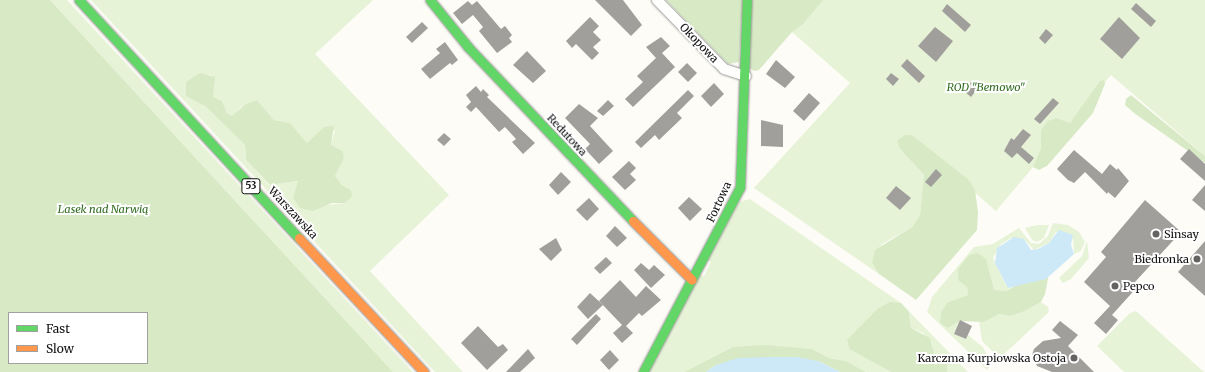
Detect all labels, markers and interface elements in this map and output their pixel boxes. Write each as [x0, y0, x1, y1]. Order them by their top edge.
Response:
street label: Okopowa [677, 21, 721, 65]
park label: ROD "Bemowo" [947, 80, 1025, 94]
street label: Redutowa [544, 111, 590, 159]
road number: 53 [241, 178, 261, 194]
street label: Fortowa [704, 180, 734, 224]
street label: Warszawska [266, 184, 320, 242]
park label: Lasek nad Narwią [58, 202, 148, 216]
place label: Sinsay [1164, 227, 1199, 241]
marker: Sinsay [1151, 229, 1161, 239]
place label: Biedronka [1134, 252, 1189, 266]
marker: Biedronka [1192, 254, 1202, 264]
place label: Pepco [1123, 279, 1155, 293]
marker: Pepco [1110, 281, 1120, 291]
legend [8, 312, 148, 364]
text: Fast [46, 321, 70, 336]
text: Slow [46, 341, 74, 356]
place label: Karczma Kurpiowska Ostoja [917, 351, 1066, 365]
marker: Karczma Kurpiowska Ostoja [1069, 353, 1079, 363]

